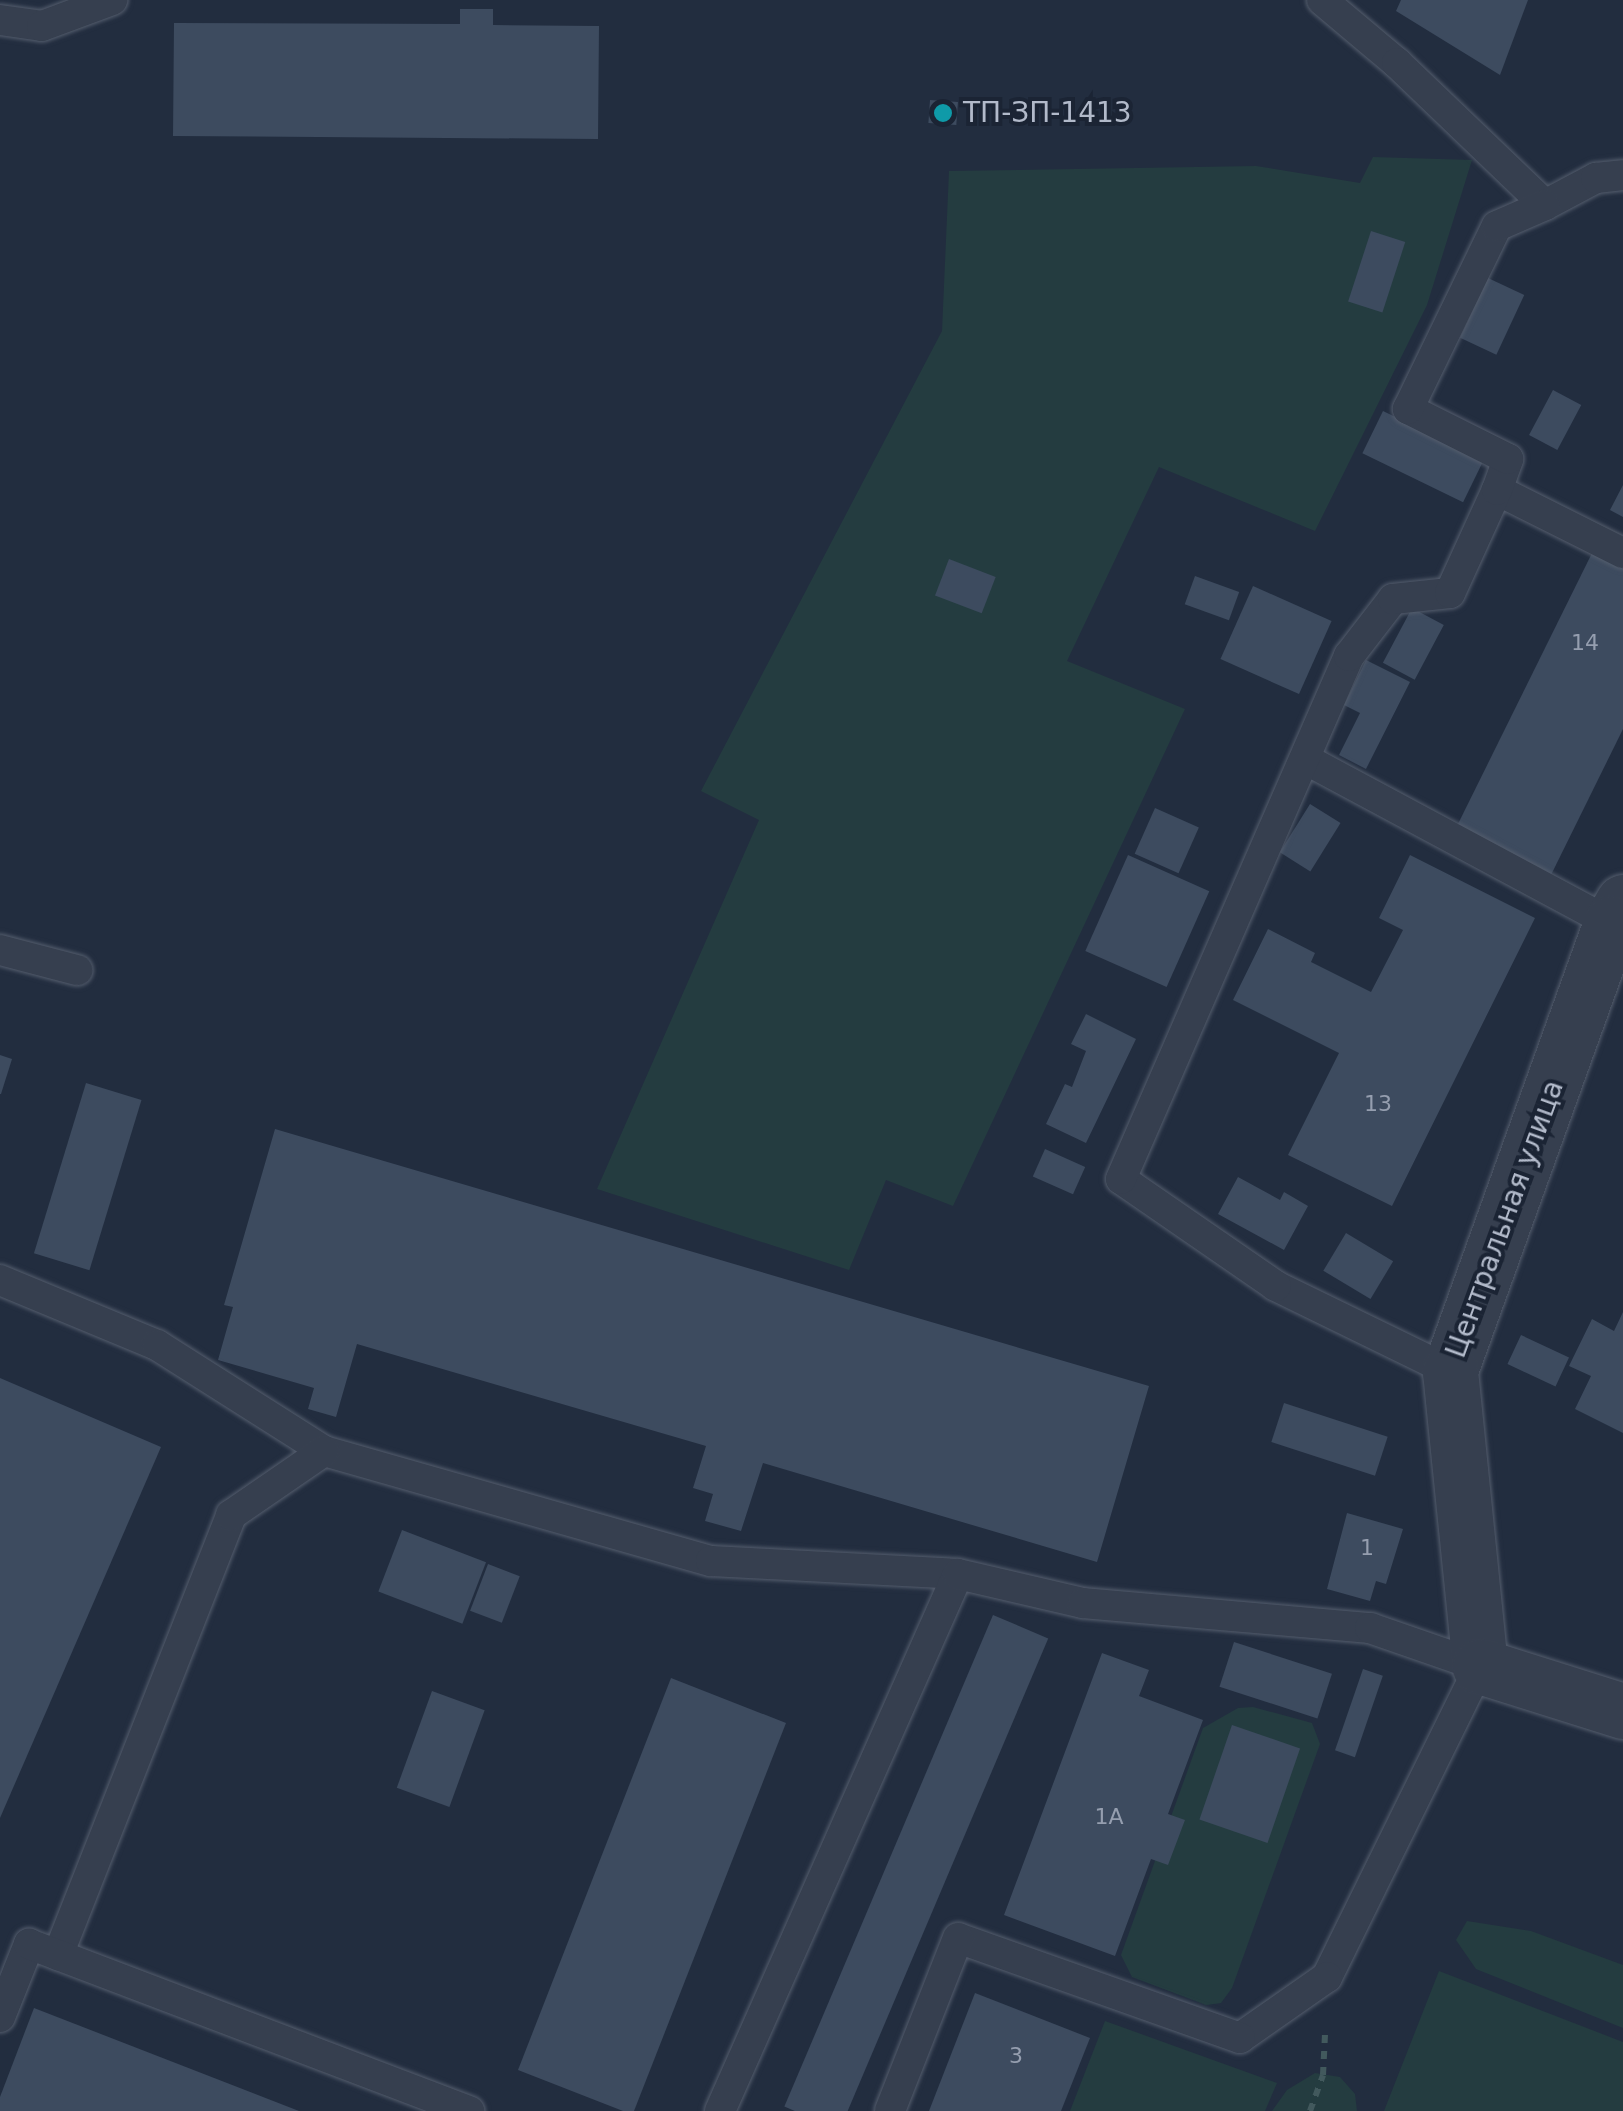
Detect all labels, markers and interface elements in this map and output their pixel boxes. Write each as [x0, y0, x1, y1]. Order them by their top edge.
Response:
place label: ТП-ЗП-1413 [963, 96, 1132, 130]
marker: ТП-ЗП-1413 [932, 102, 954, 124]
house number: 14 [1571, 630, 1599, 656]
street label: Центральная улица [1439, 1076, 1571, 1362]
house number: 13 [1364, 1091, 1392, 1117]
house number: 1 [1360, 1535, 1374, 1561]
house number: 1А [1094, 1804, 1124, 1830]
house number: 3 [1009, 2043, 1023, 2069]

